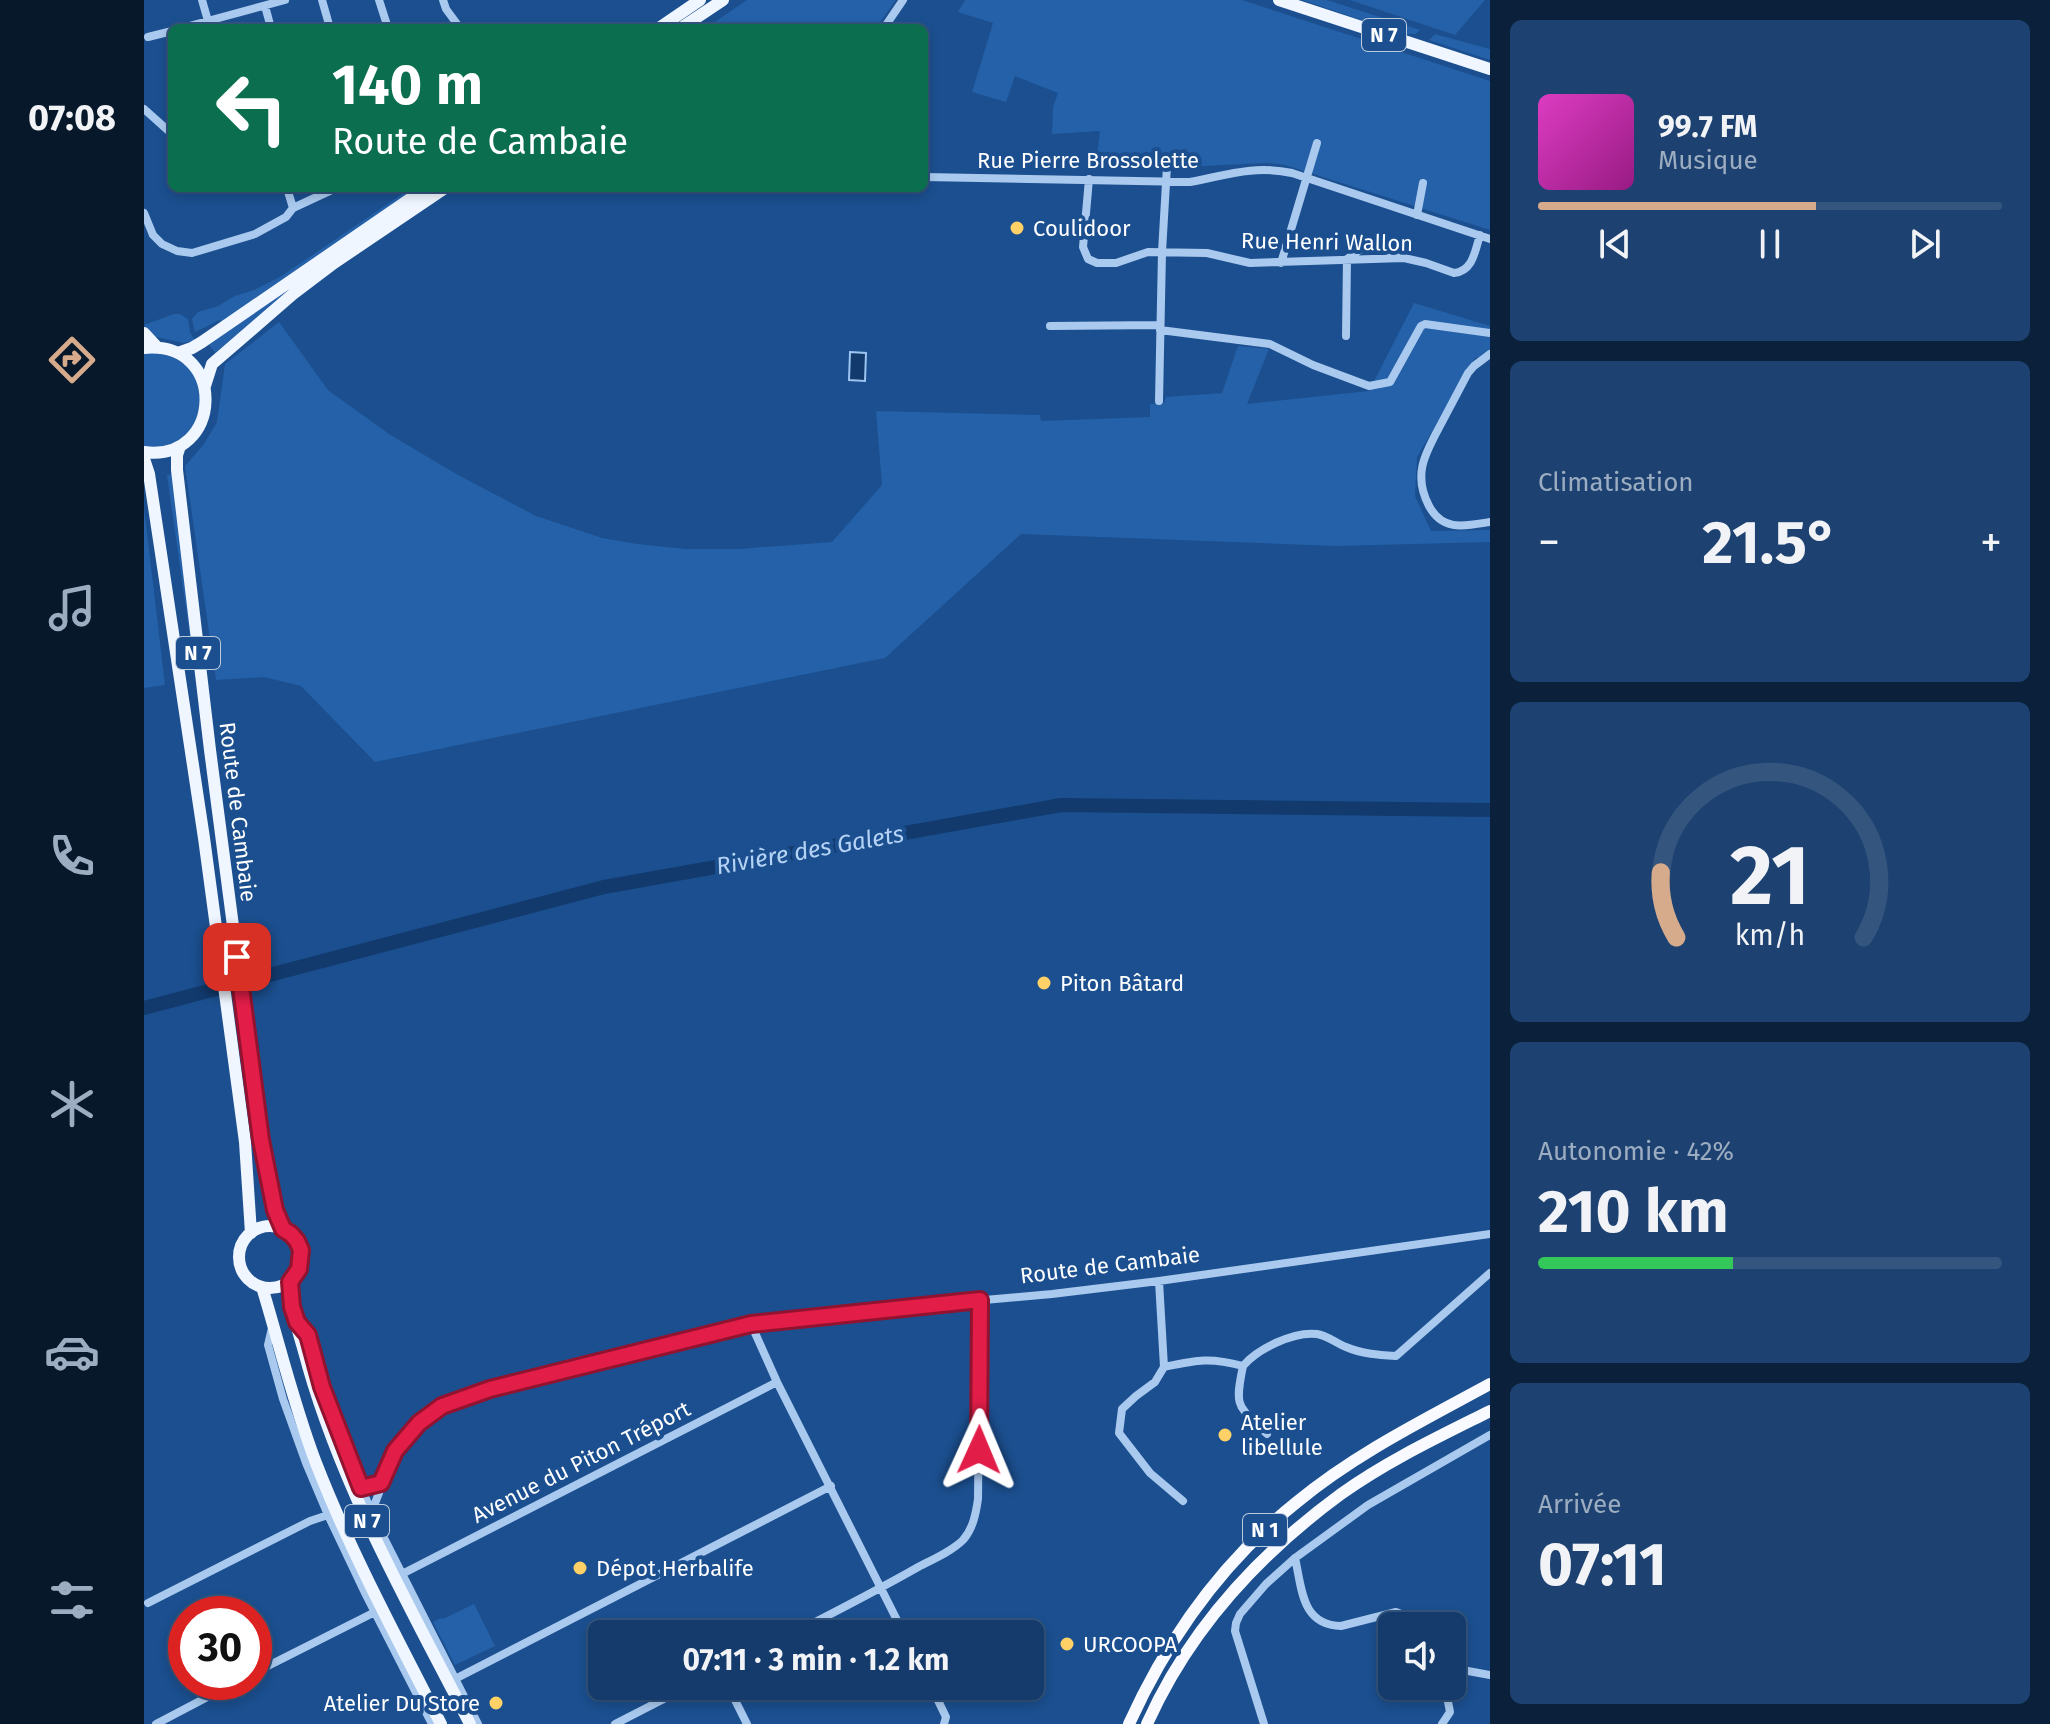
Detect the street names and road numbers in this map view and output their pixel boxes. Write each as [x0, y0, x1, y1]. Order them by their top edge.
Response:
road number: N 7 [1362, 19, 1406, 51]
street label: Rue Pierre Brossolette [977, 147, 1199, 174]
street label: Rue Henri Wallon [1241, 227, 1413, 257]
road number: N 7 [176, 637, 220, 669]
street label: Route de Cambaie [214, 721, 262, 903]
street label: Route de Cambaie [1019, 1241, 1201, 1289]
street label: Avenue du Piton Tréport [467, 1395, 695, 1529]
road number: N 7 [345, 1505, 389, 1537]
road number: N 1 [1243, 1514, 1287, 1546]

